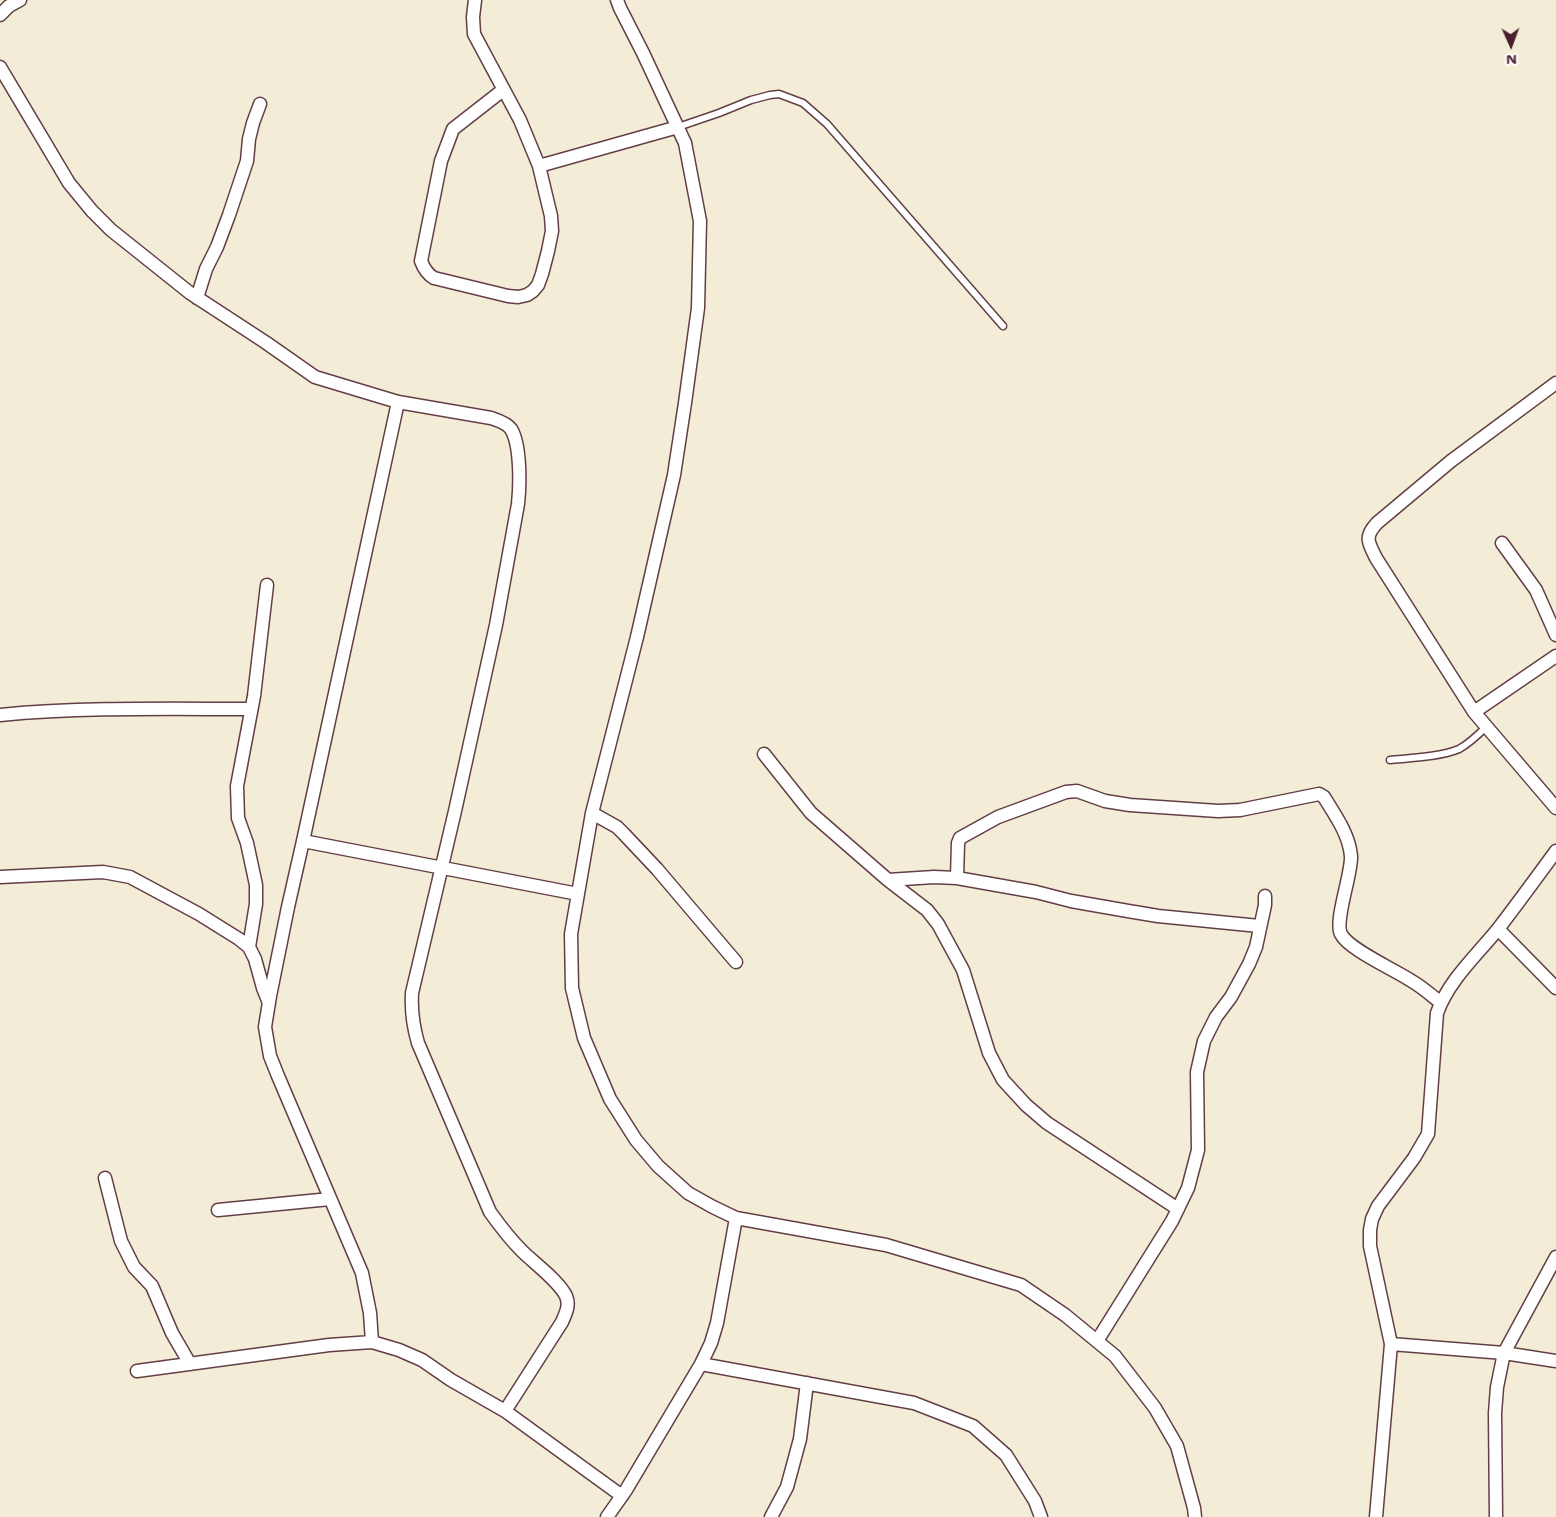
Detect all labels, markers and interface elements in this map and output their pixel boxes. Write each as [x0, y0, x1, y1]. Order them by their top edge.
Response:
north arrow [1486, 20, 1536, 70]
text: N [1506, 51, 1517, 69]

